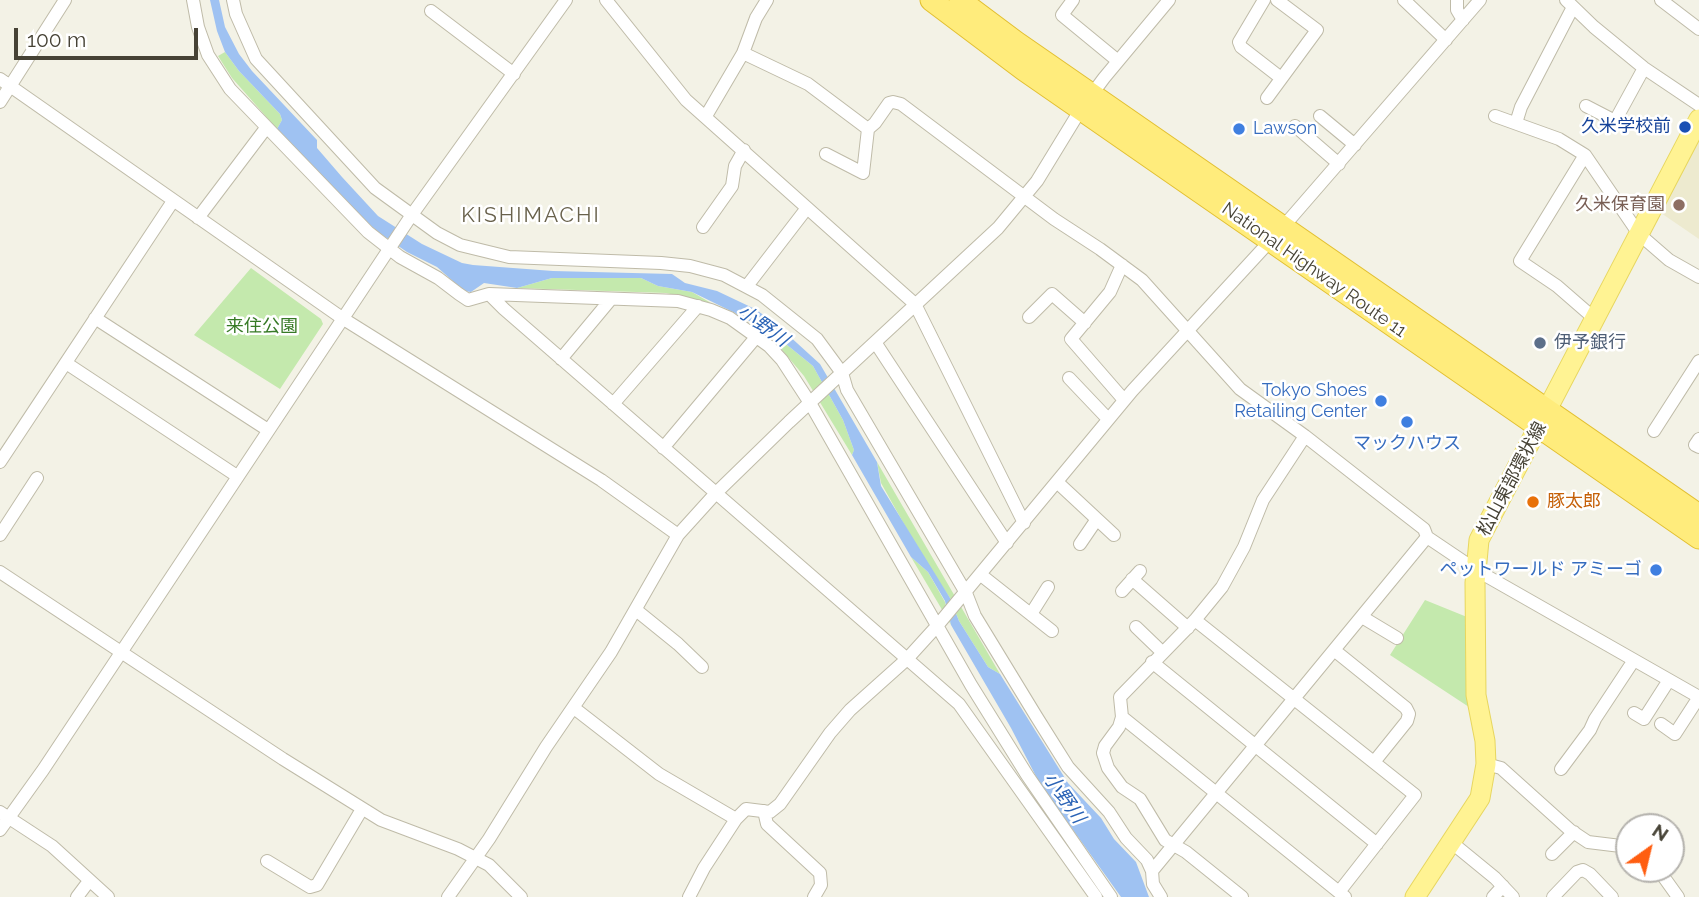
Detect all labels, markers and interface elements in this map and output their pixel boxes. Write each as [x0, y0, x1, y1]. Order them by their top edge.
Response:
scale bar [18, 14, 201, 58]
text: 100 m [27, 27, 86, 52]
place label: 久米学校前 [1581, 116, 1671, 138]
place label: Lawson [1253, 118, 1317, 140]
marker: 久米学校前 [1677, 119, 1693, 135]
marker: Lawson [1231, 121, 1247, 137]
place label: 久米保育園 [1575, 194, 1665, 216]
marker: 久米保育園 [1671, 197, 1687, 213]
street label: National Highway Route 11 [1218, 198, 1410, 342]
district label: KISHIMACHI [463, 203, 599, 229]
water label: 小野川 [733, 300, 793, 352]
park label: 来住公園 [226, 316, 298, 338]
place label: 伊予銀行 [1554, 332, 1626, 354]
marker: 伊予銀行 [1532, 335, 1548, 351]
place label: Tokyo Shoes Retailing Center [1234, 380, 1367, 422]
marker: Tokyo Shoes Retailing Center [1373, 393, 1389, 409]
marker: マックハウス [1399, 414, 1415, 430]
street label: 松山東部環状線 [1473, 418, 1551, 540]
place label: マックハウス [1353, 433, 1461, 455]
place label: 豚太郎 [1547, 491, 1601, 513]
marker: 豚太郎 [1525, 494, 1541, 510]
place label: ペットワールド アミーゴ [1439, 559, 1642, 581]
marker: ペットワールド アミーゴ [1648, 562, 1664, 578]
water label: 小野川 [1038, 768, 1090, 828]
north arrow [1615, 813, 1685, 883]
text: N [1648, 819, 1673, 845]

